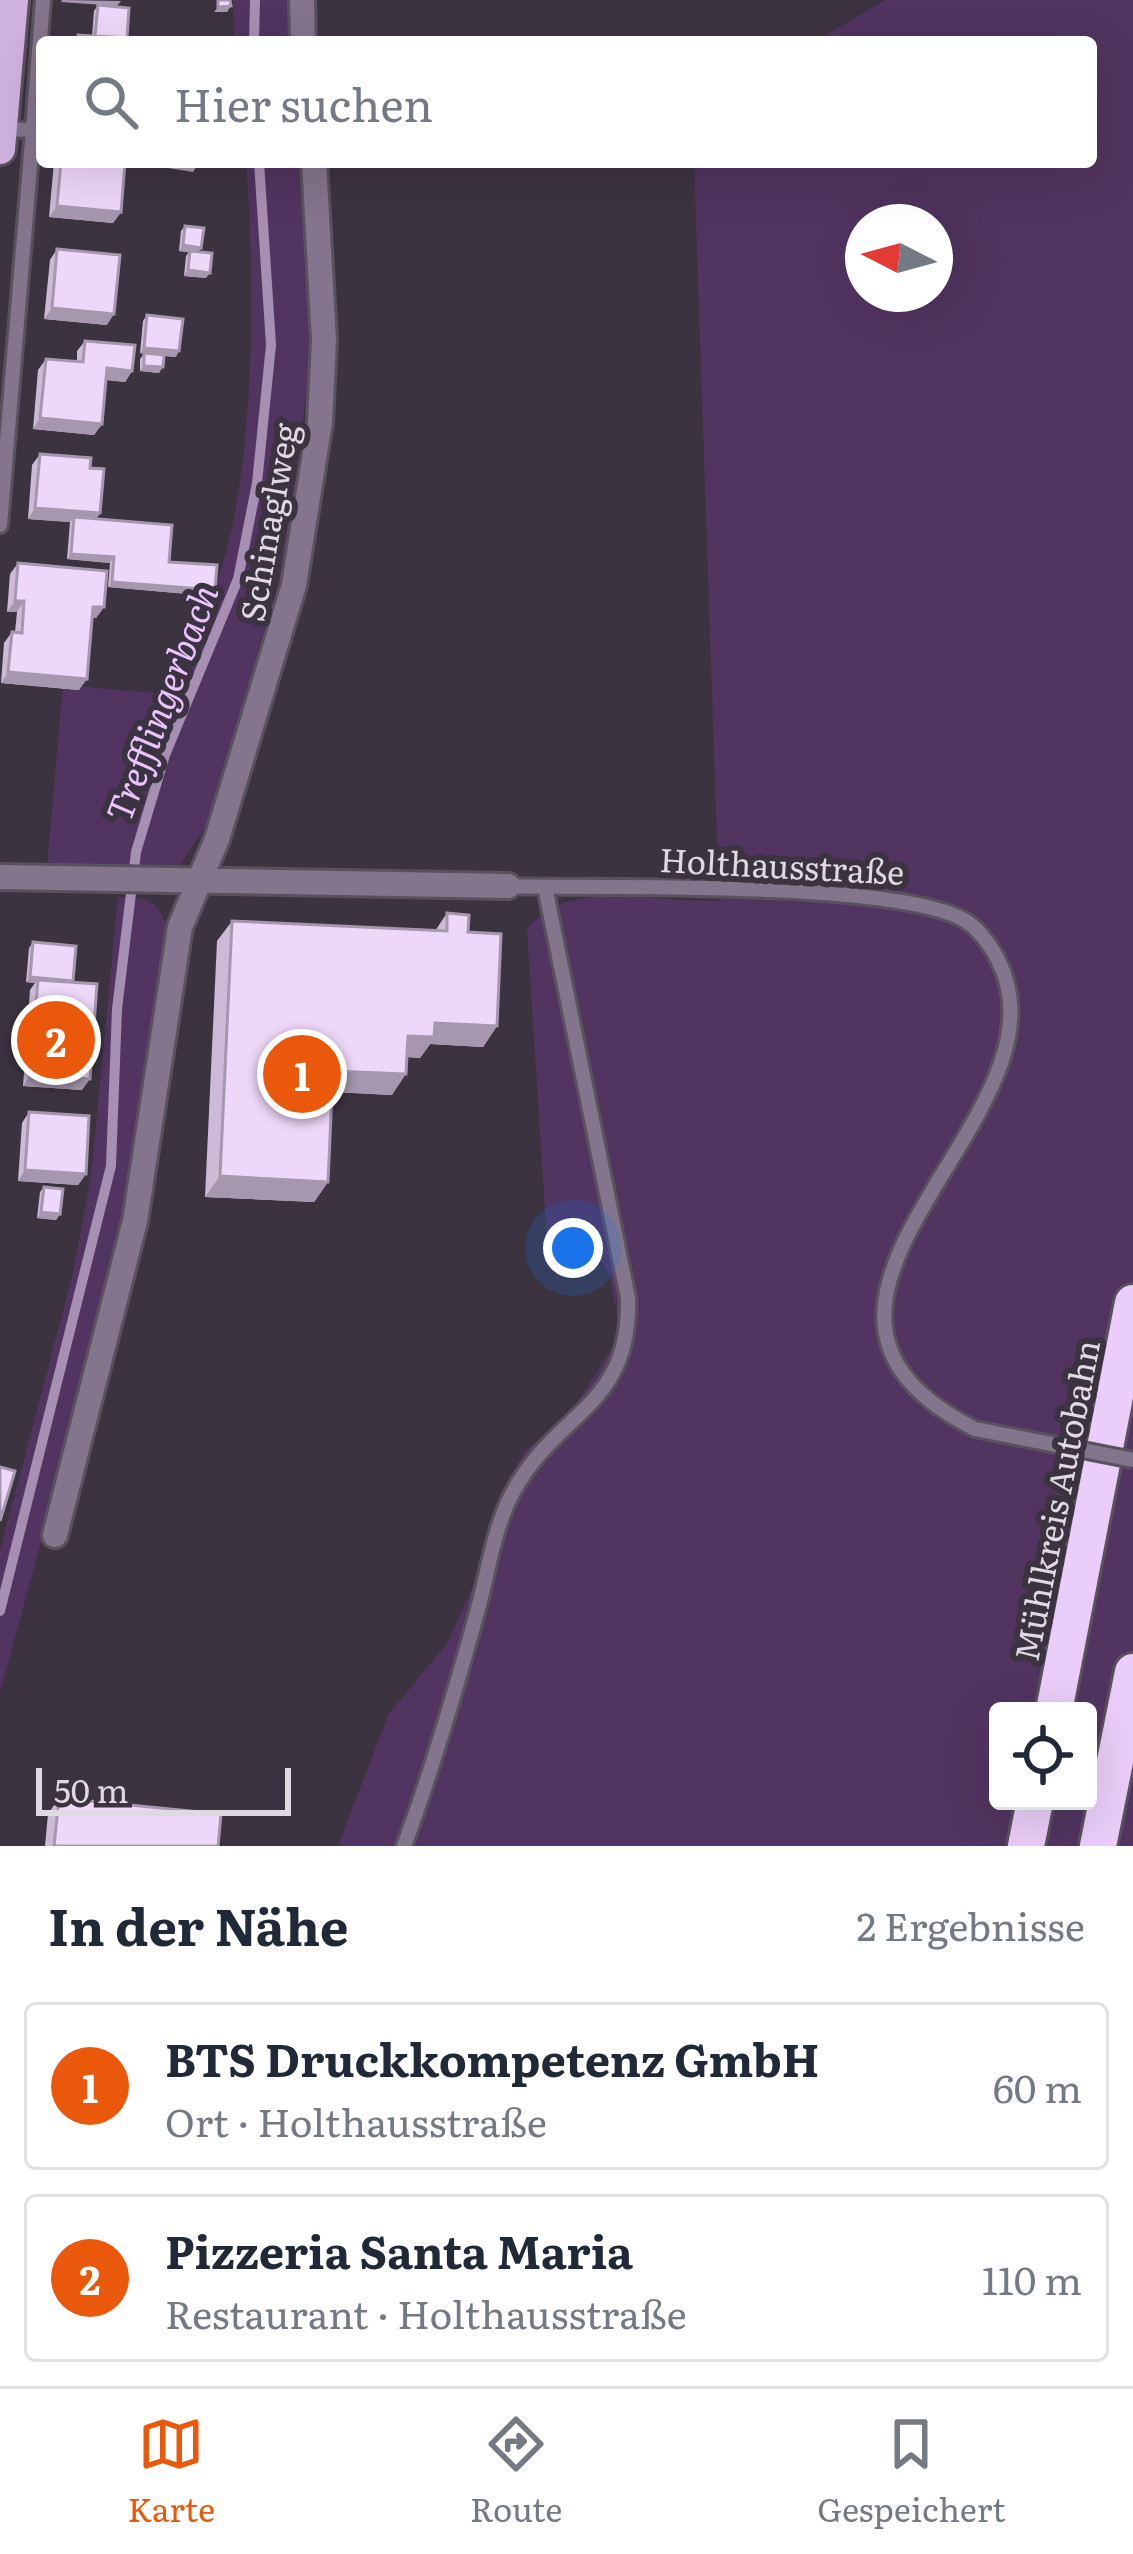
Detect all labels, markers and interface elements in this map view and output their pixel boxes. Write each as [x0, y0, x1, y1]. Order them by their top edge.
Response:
search box [36, 36, 1097, 168]
icon: search [78, 69, 144, 135]
text: Hier suchen [174, 69, 433, 136]
north arrow [845, 204, 953, 312]
street label: Schinaglweg [225, 418, 309, 625]
water label: Trefflingerbach [91, 576, 229, 828]
street label: Holthausstraße [658, 833, 906, 895]
pin: 2 [17, 995, 95, 1085]
pin: 1 [263, 1029, 341, 1119]
your location [543, 1218, 603, 1278]
street label: Mühlkreis Autobahn [1000, 1335, 1110, 1665]
map controls [989, 1702, 1097, 1810]
button: locate [989, 1702, 1097, 1810]
scale bar [36, 1762, 291, 1815]
text: 50 m [54, 1764, 128, 1813]
text: In der Nähe [48, 1886, 349, 1962]
text: 2 Ergebnisse [856, 1895, 1085, 1953]
text: BTS Druckkompetenz GmbH [165, 2024, 819, 2091]
text: 1 [82, 2057, 98, 2115]
text: 60 m [993, 2057, 1082, 2115]
text: Ort · Holthausstraße [165, 2091, 547, 2149]
text: Pizzeria Santa Maria [165, 2216, 633, 2283]
text: 2 [80, 2249, 100, 2307]
text: 110 m [982, 2249, 1082, 2307]
text: Restaurant · Holthausstraße [165, 2283, 687, 2341]
tab: Karte [127, 2411, 215, 2532]
tab: Route [470, 2411, 562, 2532]
tab: Gespeichert [817, 2411, 1006, 2532]

